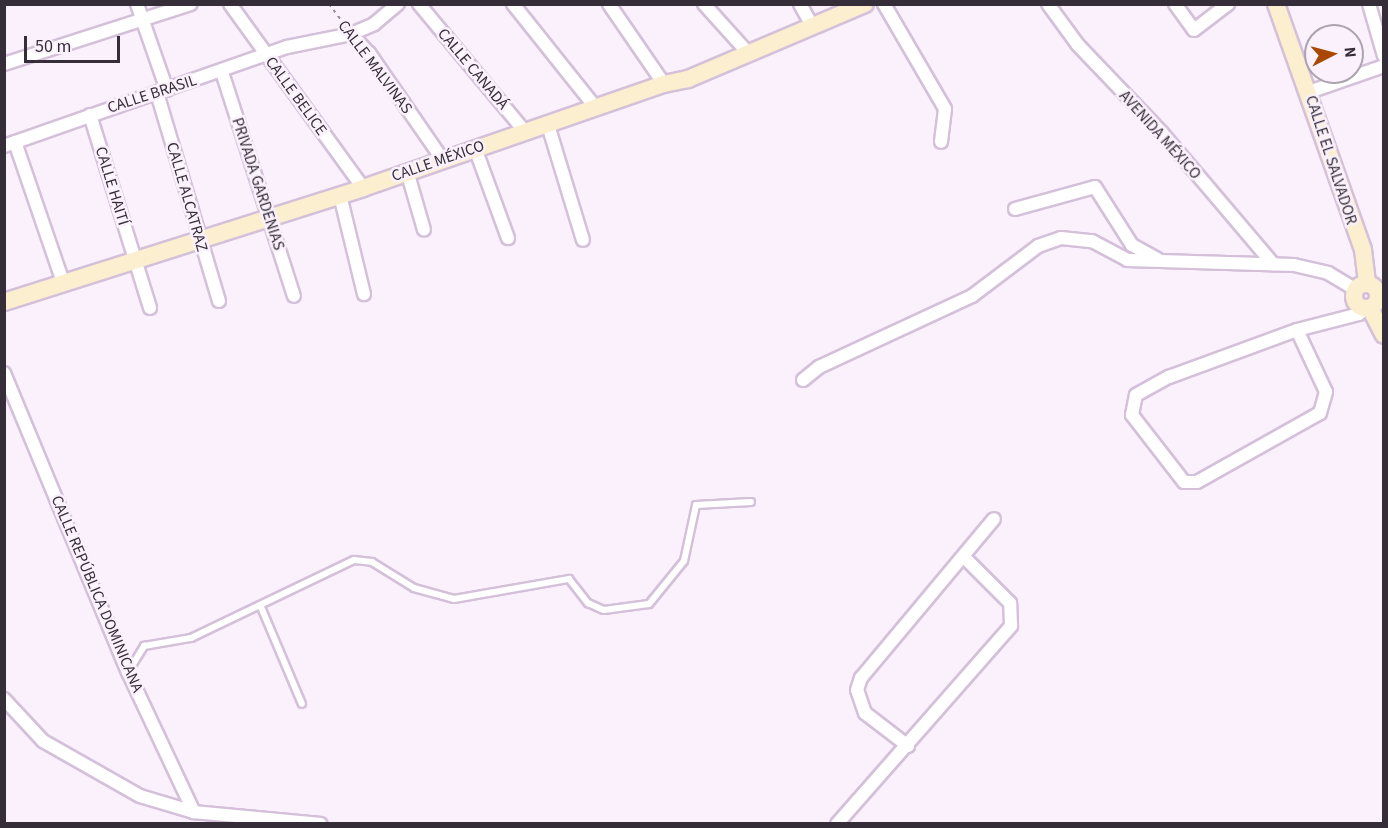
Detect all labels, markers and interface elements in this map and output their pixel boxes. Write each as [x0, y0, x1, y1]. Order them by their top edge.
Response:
street label: CALLE MALVINAS [334, 17, 416, 117]
scale bar [27, 24, 123, 62]
street label: CALLE CANADÁ [433, 24, 513, 114]
north arrow [1304, 24, 1364, 84]
text: 50 m [35, 34, 71, 59]
text: N [1338, 46, 1361, 59]
street label: CALLE BELICE [261, 53, 331, 139]
street label: CALLE BRASIL [105, 71, 199, 117]
street label: AVENIDA MÉXICO [1115, 87, 1205, 183]
street label: CALLE EL SALVADOR [1301, 93, 1361, 227]
street label: PRIVADA GARDENIAS [227, 115, 289, 253]
street label: CALLE MÉXICO [389, 136, 487, 186]
street label: CALLE ALCATRAZ [162, 140, 212, 254]
street label: CALLE HAITÍ [91, 144, 133, 228]
street label: CALLE REPÚBLICA DOMINICANA [47, 493, 147, 695]

